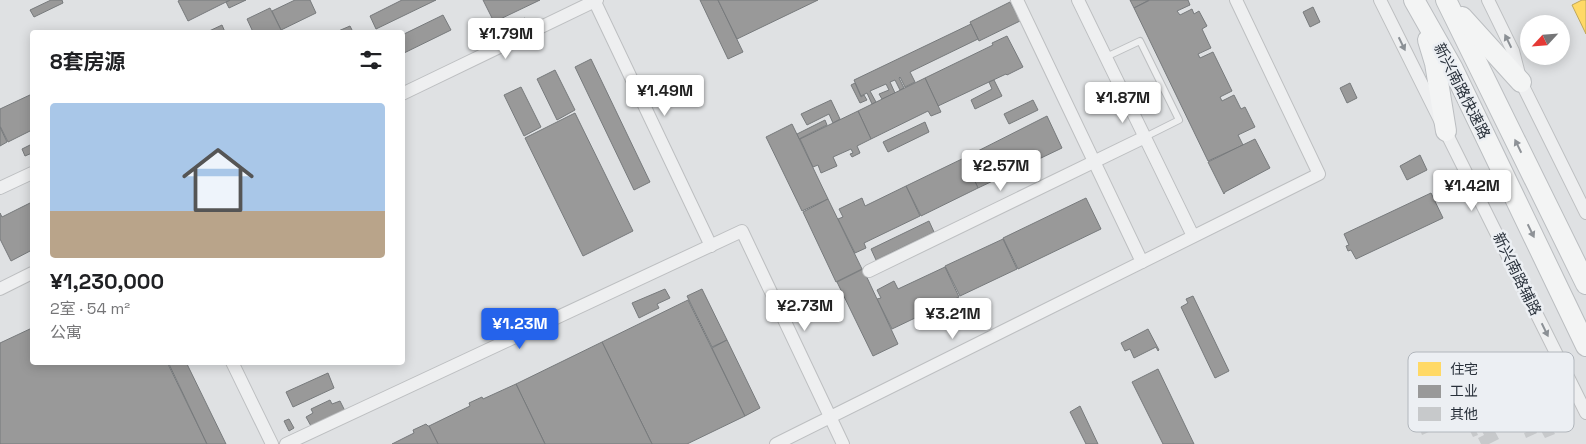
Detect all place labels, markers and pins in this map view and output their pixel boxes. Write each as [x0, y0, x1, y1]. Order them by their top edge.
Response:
pin: ¥1.79M [465, 18, 547, 60]
pin: ¥1.49M [624, 74, 706, 117]
pin: ¥1.87M [1082, 82, 1164, 124]
pin: ¥2.57M [960, 150, 1042, 192]
pin: ¥1.42M [1431, 170, 1513, 212]
pin: ¥2.73M [764, 290, 846, 332]
pin: ¥3.21M [912, 298, 994, 340]
pin: ¥1.23M [479, 308, 561, 350]

